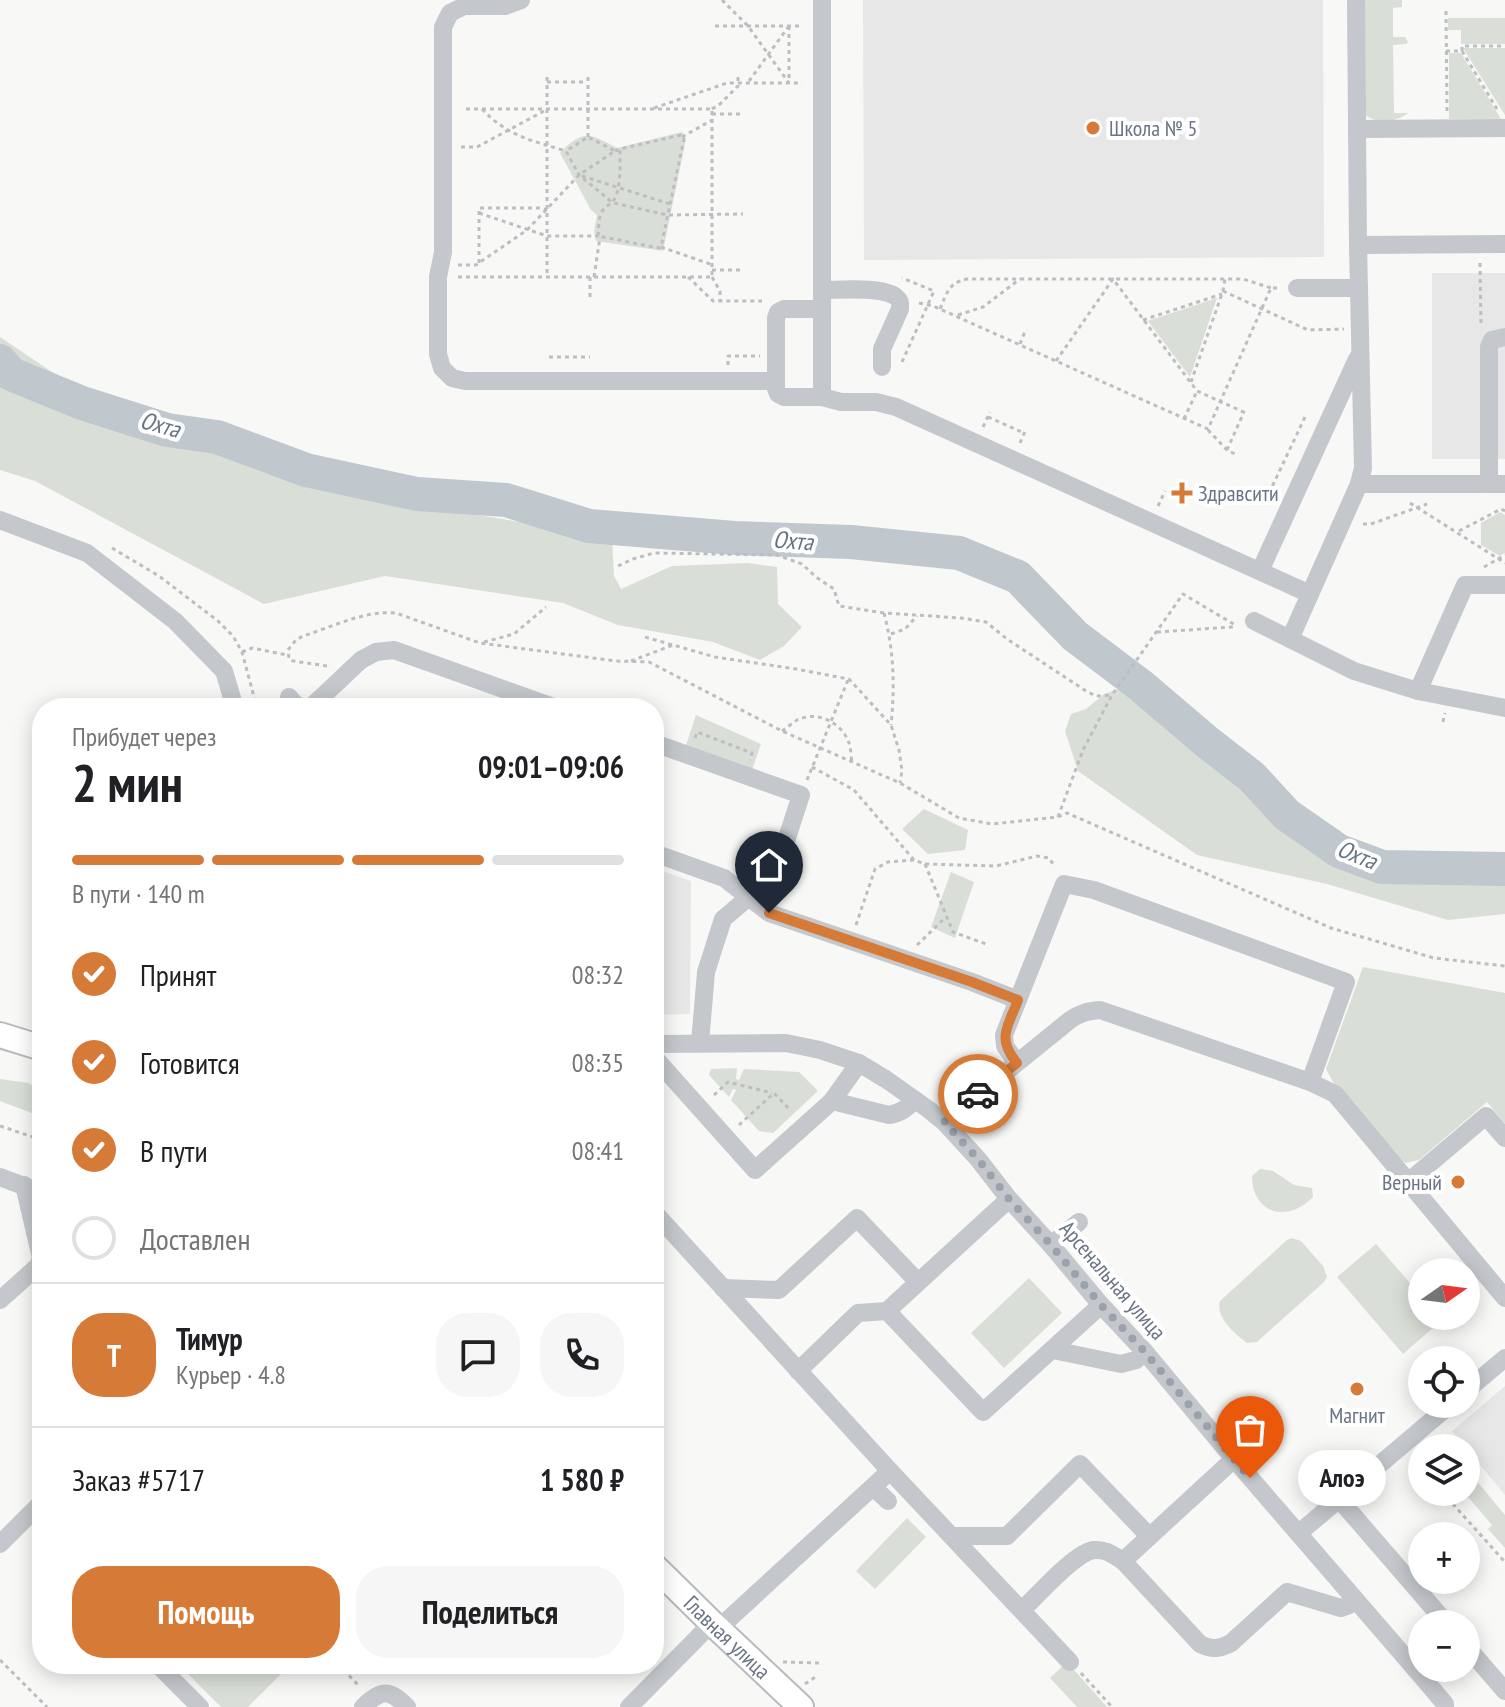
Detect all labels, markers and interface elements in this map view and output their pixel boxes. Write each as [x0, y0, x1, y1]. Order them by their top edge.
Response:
place label: Школа № 5 [1109, 114, 1197, 142]
marker: Школа № 5 [1084, 119, 1102, 137]
water label: Охта [137, 404, 185, 445]
place label: Здравсити [1198, 479, 1279, 507]
marker: Здравсити [1173, 484, 1191, 502]
water label: Охта [772, 524, 815, 557]
text: Прибудет через [72, 720, 216, 753]
text: 09:01–09:06 [478, 747, 624, 786]
text: 2 мин [72, 749, 183, 816]
pin [735, 831, 803, 913]
water label: Охта [1333, 833, 1383, 877]
icon: home [747, 843, 791, 887]
text: В пути · 140 m [72, 877, 205, 910]
icon: check [72, 952, 116, 996]
text: Принят [140, 955, 216, 994]
text: 08:32 [572, 958, 624, 991]
icon: check [72, 1040, 116, 1084]
text: Готовится [140, 1043, 240, 1082]
text: 08:35 [572, 1046, 624, 1079]
courier [938, 1054, 1018, 1134]
icon: car [956, 1072, 1000, 1116]
icon: check [72, 1128, 116, 1172]
text: В пути [140, 1131, 208, 1170]
text: 08:41 [572, 1134, 624, 1167]
place label: Верный [1382, 1168, 1442, 1196]
marker: Верный [1449, 1173, 1467, 1191]
street label: Арсенальная улица [1054, 1215, 1172, 1345]
text: Доставлен [140, 1219, 250, 1258]
north arrow [1408, 1258, 1480, 1330]
map controls [1408, 1258, 1480, 1682]
button: chat [436, 1313, 520, 1397]
button: phone [540, 1313, 624, 1397]
text: Тимур [176, 1319, 243, 1358]
text: Т [107, 1336, 121, 1375]
button: locate [1408, 1346, 1480, 1418]
text: Курьер · 4.8 [176, 1358, 286, 1391]
marker: Магнит [1348, 1380, 1366, 1398]
pin [1216, 1396, 1284, 1478]
place label: Магнит [1329, 1401, 1386, 1429]
icon: bag [1228, 1408, 1272, 1452]
button: layers [1408, 1434, 1480, 1506]
callout: Алоэ [1298, 1450, 1386, 1506]
text: Заказ #5717 [72, 1460, 205, 1499]
text: 1 580 ₽ [540, 1460, 624, 1499]
text: Алоэ [1320, 1461, 1364, 1494]
button: + [1408, 1522, 1480, 1594]
button: Помощь [72, 1566, 340, 1658]
button: Поделиться [356, 1566, 624, 1658]
street label: Главная улица [678, 1589, 776, 1685]
button: − [1408, 1610, 1480, 1682]

